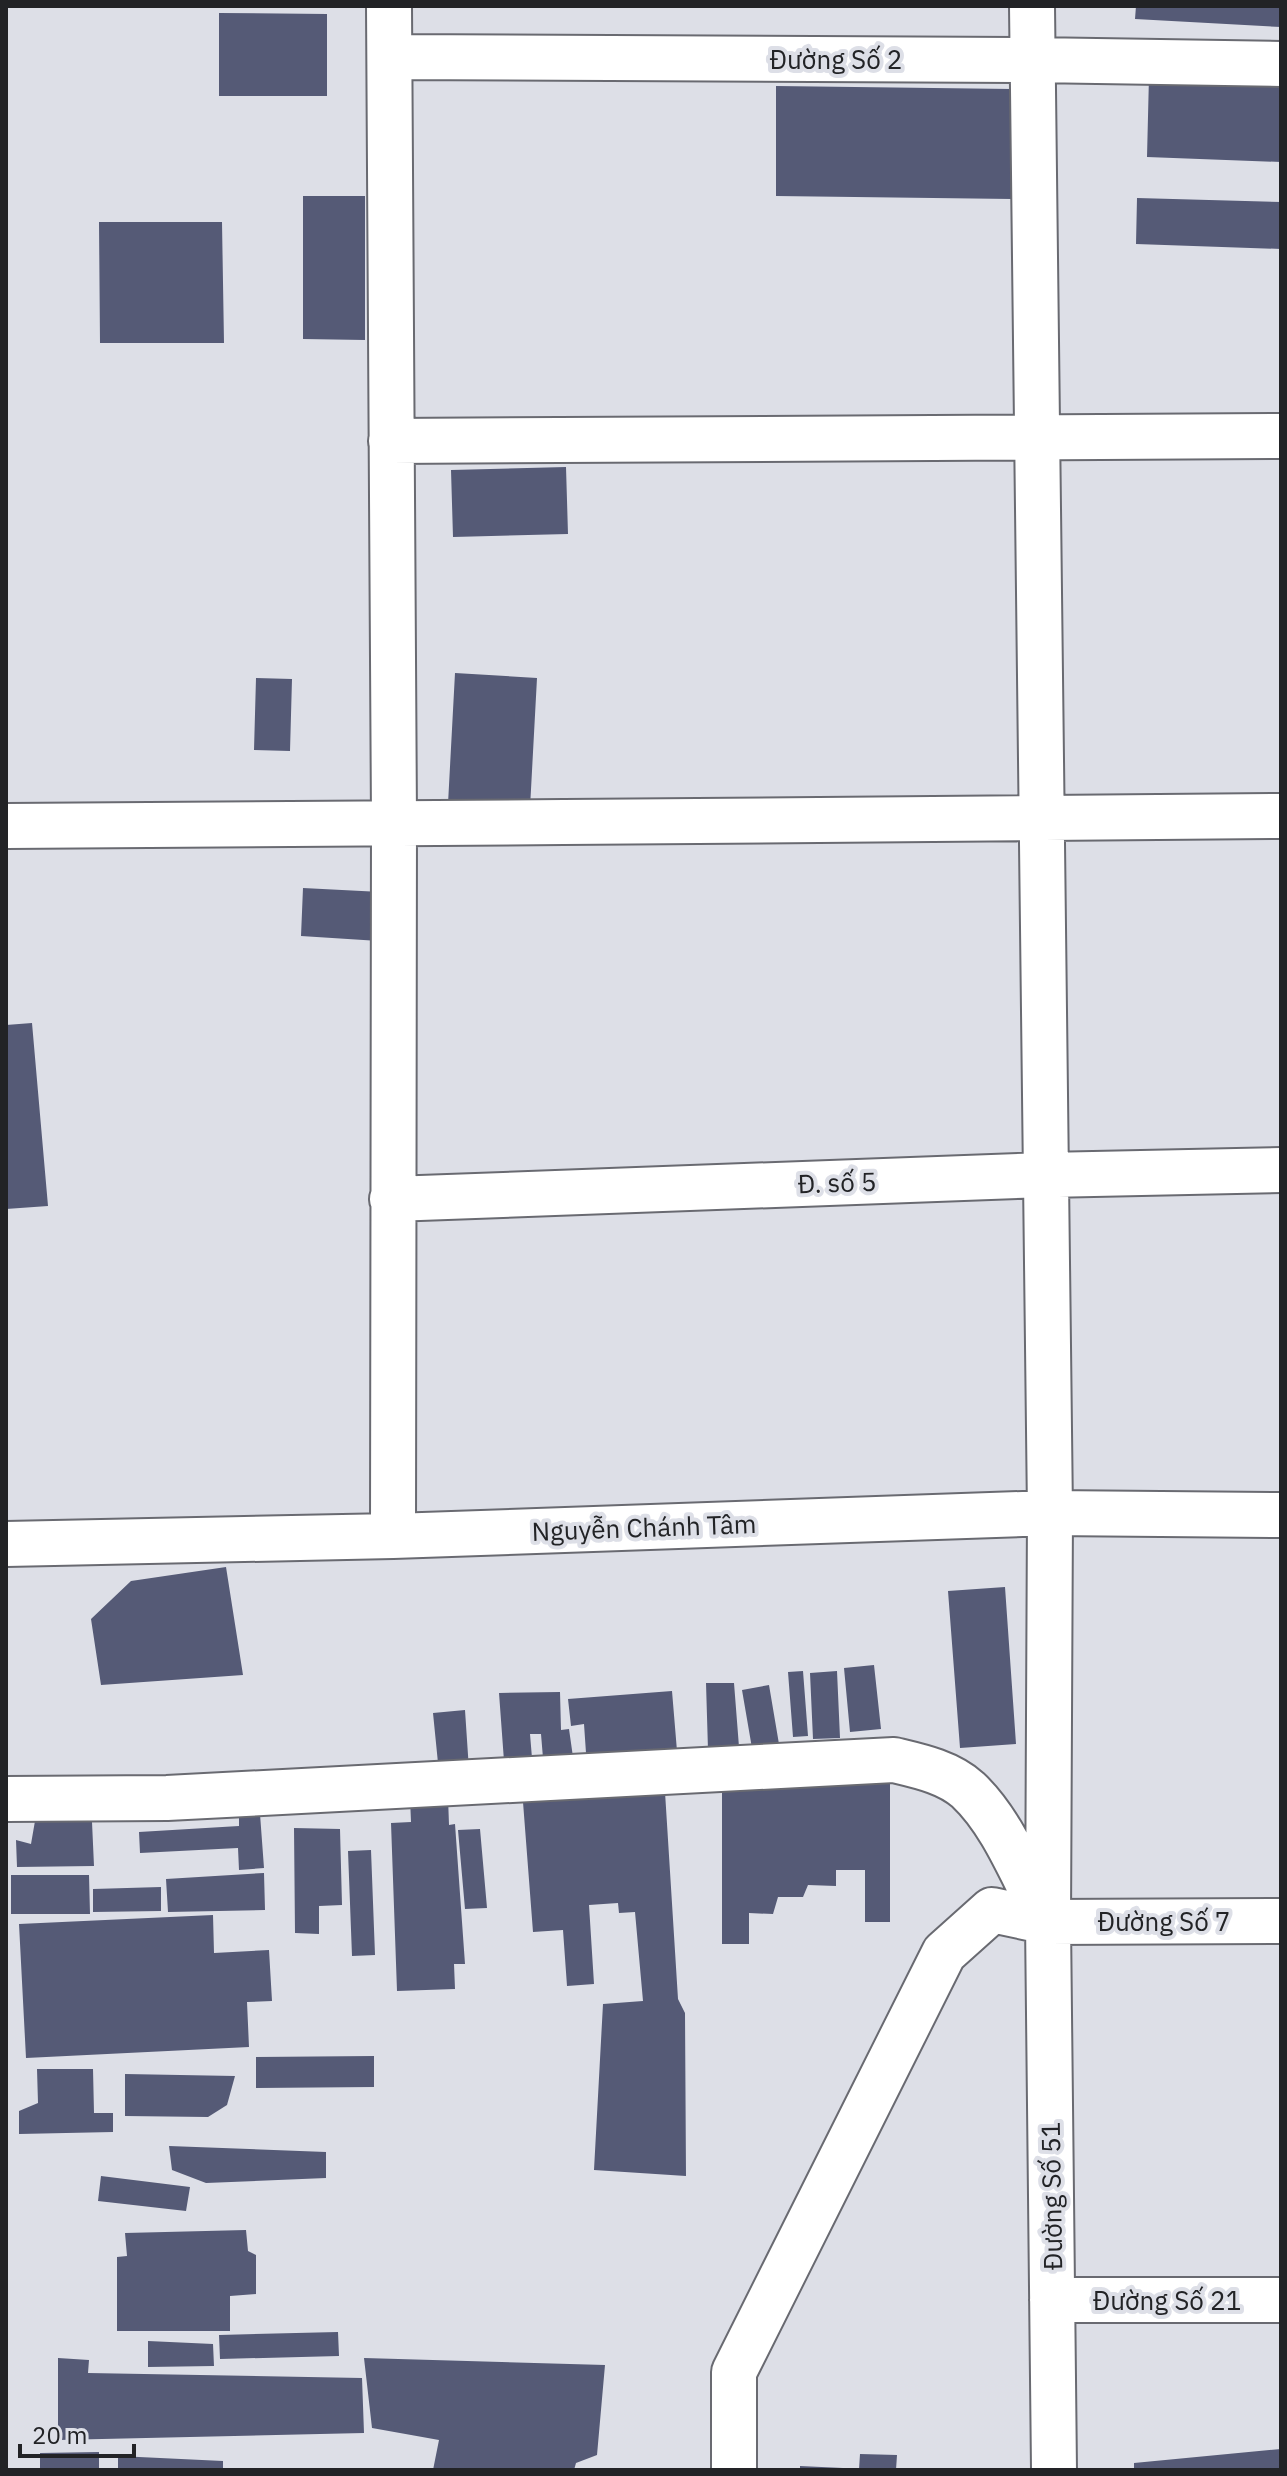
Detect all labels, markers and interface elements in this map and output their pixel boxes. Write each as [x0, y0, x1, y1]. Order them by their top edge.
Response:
street label: Đường Số 2 [770, 42, 902, 76]
street label: Đ. số 5 [797, 1164, 877, 1200]
street label: Nguyễn Chánh Tâm [531, 1506, 757, 1548]
street label: Đường Số 7 [1098, 1904, 1230, 1938]
street label: Đường Số 51 [1033, 2121, 1069, 2271]
street label: Đường Số 21 [1093, 2283, 1241, 2317]
scale bar [20, 2408, 134, 2458]
text: 20 m [32, 2419, 87, 2451]

